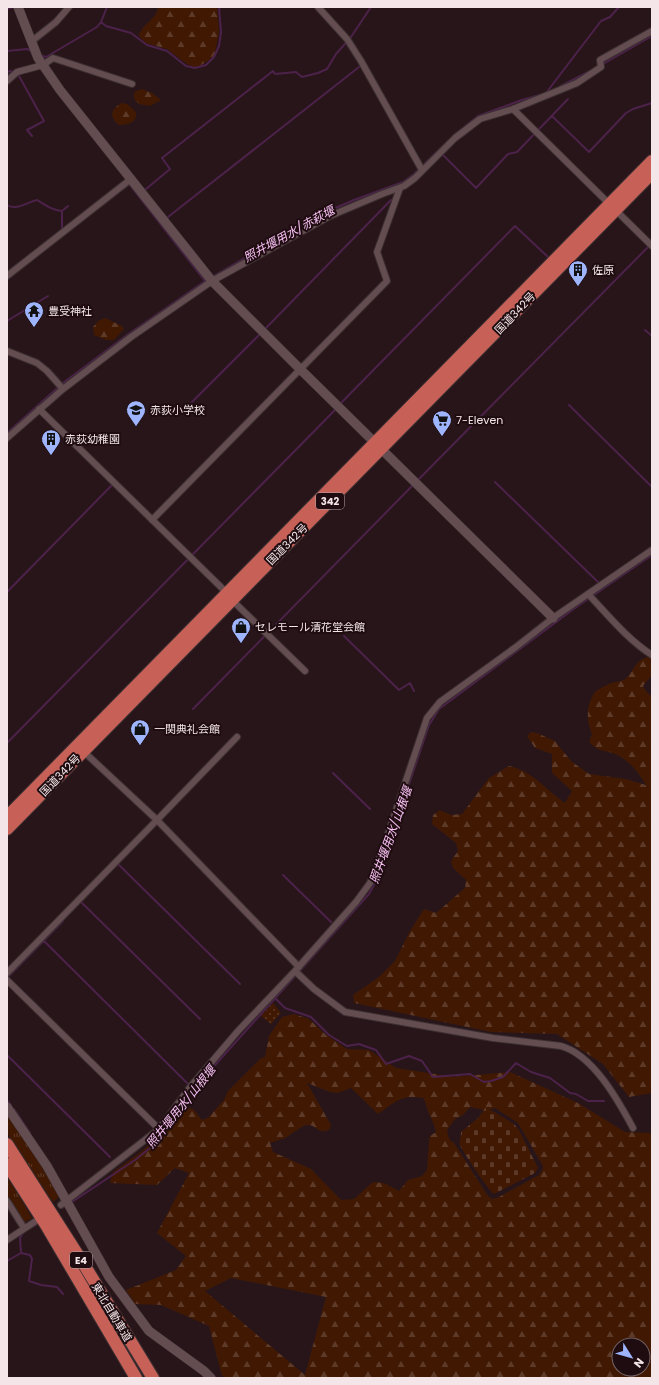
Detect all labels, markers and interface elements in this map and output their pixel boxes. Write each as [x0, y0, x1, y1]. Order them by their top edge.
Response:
water label: 照井堰用水/赤萩堰 [240, 201, 339, 266]
building icon: 佐原 [567, 259, 589, 287]
place label: 佐原 [592, 262, 614, 278]
street label: 国道342号 [491, 288, 539, 338]
temple icon: 豊受神社 [23, 300, 45, 328]
place label: 豊受神社 [48, 303, 92, 319]
school or university icon: 赤荻小学校 [125, 399, 147, 427]
place label: 赤荻小学校 [150, 402, 205, 418]
supermarket icon: 7-Eleven [431, 409, 453, 437]
place label: 7-Eleven [456, 412, 503, 428]
building icon: 赤荻幼稚園 [40, 428, 62, 456]
place label: 赤荻幼稚園 [65, 431, 120, 447]
road number: 342 [316, 493, 344, 509]
street label: 国道342号 [263, 520, 311, 568]
shop icon: セレモール清花堂会館 [230, 616, 252, 644]
place label: セレモール清花堂会館 [255, 619, 365, 635]
shop icon: 一関典礼会館 [129, 718, 151, 746]
place label: 一関典礼会館 [154, 721, 220, 737]
street label: 国道342号 [36, 750, 84, 800]
water label: 照井堰用水/山根堰 [365, 782, 417, 886]
water label: 照井堰用水/山根堰 [142, 1060, 220, 1152]
road number: E4 [70, 1252, 92, 1268]
street label: 東北自動車道 [88, 1280, 136, 1344]
north arrow [611, 1337, 651, 1377]
text: N [630, 1355, 648, 1371]

